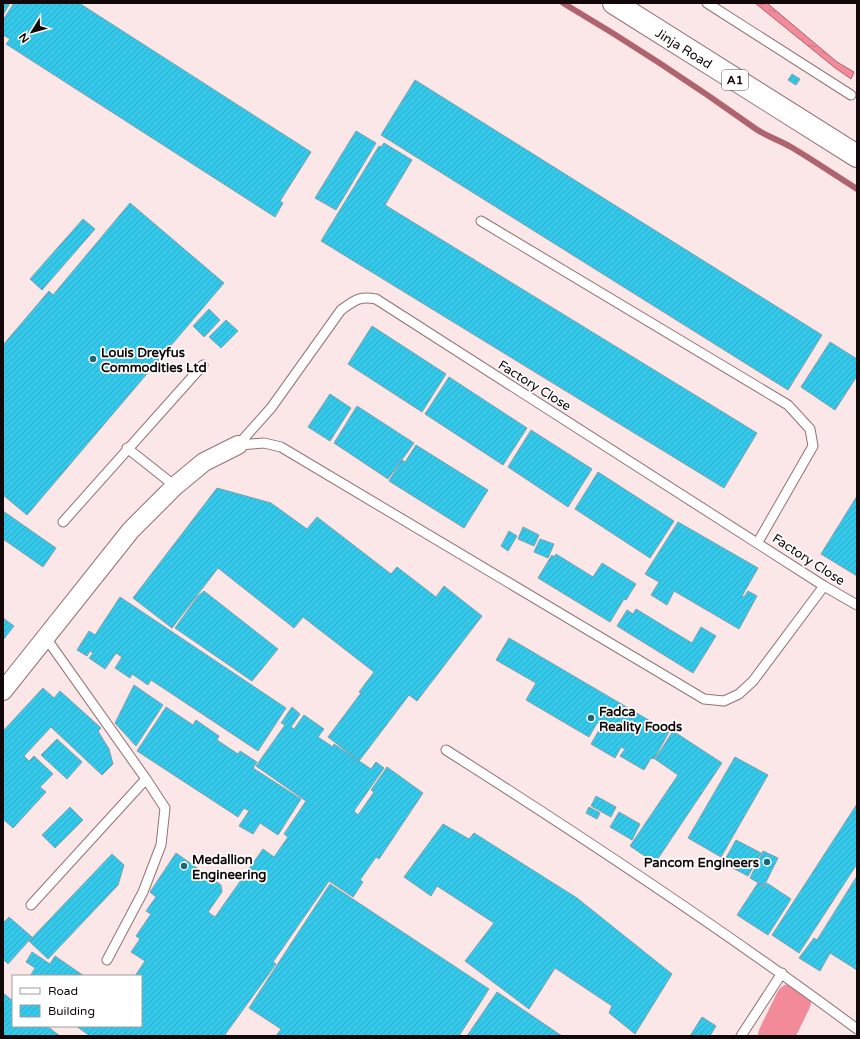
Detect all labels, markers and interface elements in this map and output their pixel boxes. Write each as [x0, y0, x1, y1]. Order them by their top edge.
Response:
north arrow [12, 12, 52, 52]
street label: Jinja Road [652, 25, 715, 73]
text: N [17, 30, 32, 45]
road number: A1 [722, 70, 748, 90]
place label: Louis Dreyfus Commodities Ltd [101, 345, 207, 376]
marker: Louis Dreyfus Commodities Ltd [88, 354, 98, 364]
street label: Factory Close [495, 357, 574, 415]
street label: Factory Close [769, 531, 848, 589]
place label: Fadca Reality Foods [599, 704, 682, 735]
marker: Fadca Reality Foods [586, 713, 596, 723]
place label: Medallion Engineering [192, 852, 267, 883]
place label: Pancom Engineers [644, 855, 759, 871]
marker: Pancom Engineers [762, 857, 772, 867]
marker: Medallion Engineering [179, 861, 189, 871]
legend [12, 975, 142, 1027]
text: Road [48, 984, 78, 998]
text: Building [48, 1004, 95, 1018]

